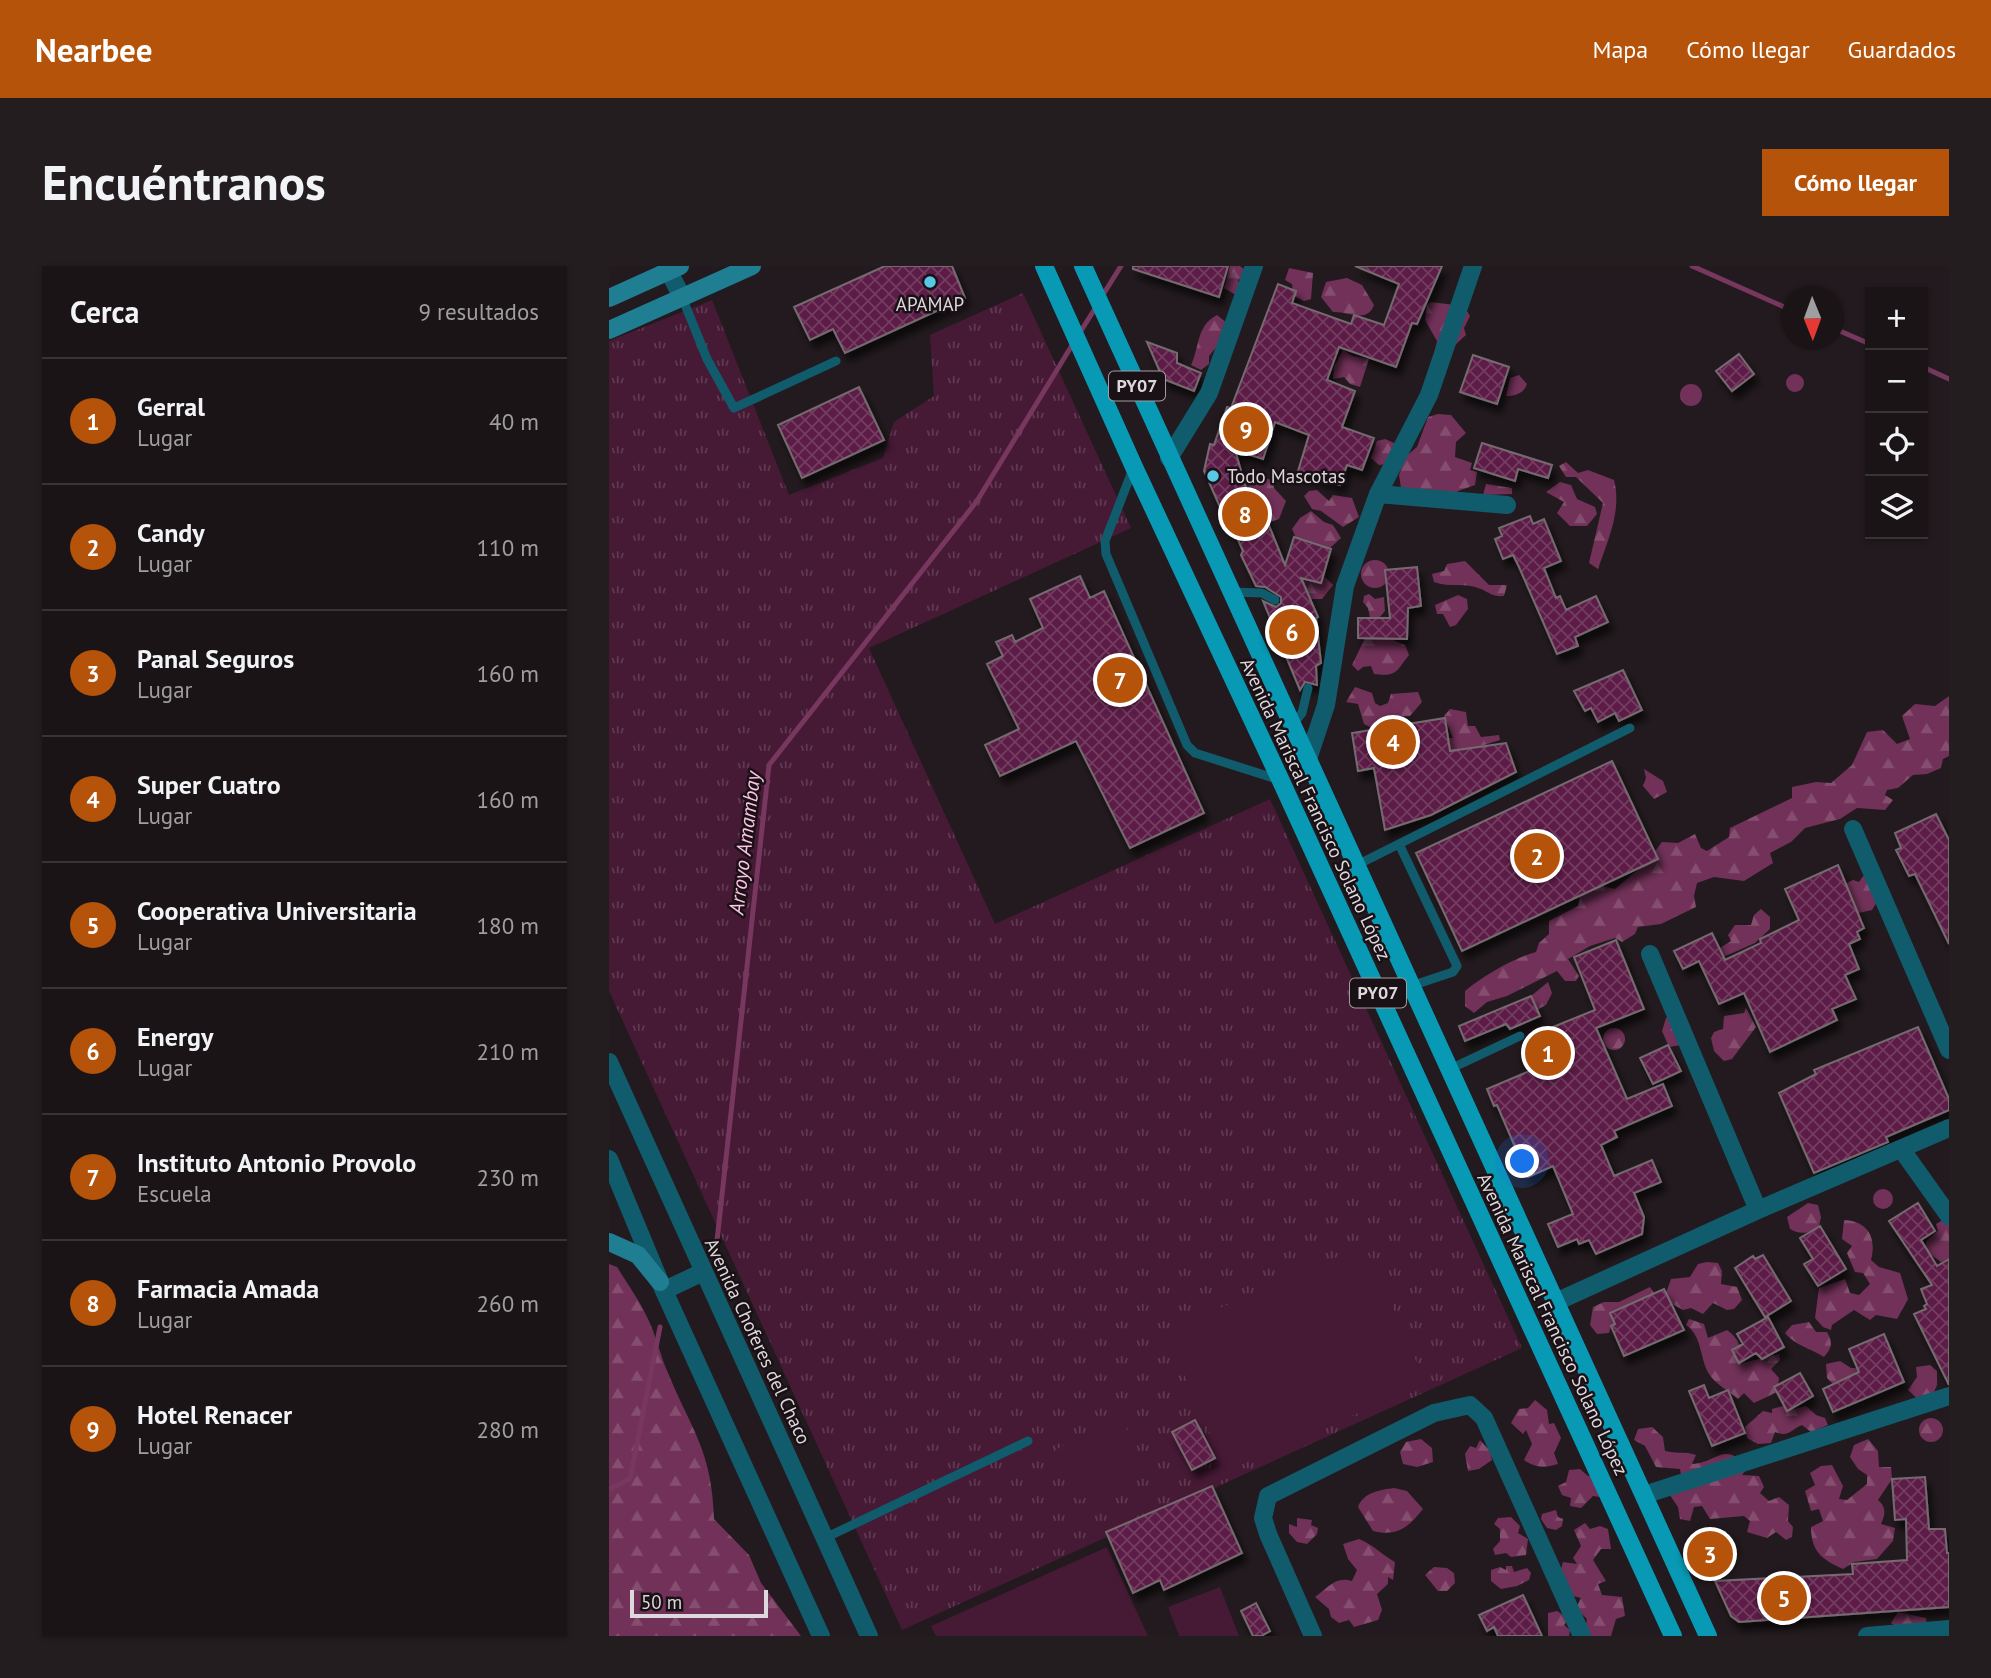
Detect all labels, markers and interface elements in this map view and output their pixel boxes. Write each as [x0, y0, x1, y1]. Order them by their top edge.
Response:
text: Nearbee [35, 28, 152, 71]
text: Mapa [1592, 34, 1648, 65]
text: Cómo llegar [1686, 34, 1810, 65]
text: Guardados [1848, 34, 1956, 65]
button: Cómo llegar [1762, 149, 1949, 216]
text: Encuéntranos [42, 150, 326, 214]
marker: APAMAP [922, 274, 938, 290]
north arrow [1781, 287, 1844, 350]
map controls [1865, 287, 1928, 539]
button: + [1865, 287, 1928, 350]
text: Cerca [70, 292, 139, 331]
place label: APAMAP [896, 292, 964, 316]
text: 9 resultados [418, 297, 539, 326]
button: − [1865, 350, 1928, 413]
road number: PY07 [1109, 372, 1165, 400]
text: Gerral [137, 390, 205, 423]
pin: 9 [1223, 403, 1269, 455]
text: 1 [86, 407, 100, 436]
text: 40 m [489, 407, 539, 436]
button: locate [1865, 413, 1928, 476]
text: Lugar [137, 423, 192, 452]
place label: Todo Mascotas [1227, 464, 1345, 488]
marker: Todo Mascotas [1205, 468, 1221, 484]
button: layers [1865, 476, 1928, 539]
pin: 8 [1222, 488, 1268, 540]
text: Candy [137, 516, 205, 549]
text: 2 [86, 533, 100, 562]
text: 110 m [477, 533, 539, 562]
text: Lugar [137, 549, 192, 578]
pin: 6 [1269, 606, 1315, 658]
text: Panal Seguros [137, 642, 294, 675]
pin: 7 [1097, 654, 1143, 706]
street label: Avenida Mariscal Francisco Solano López [1235, 654, 1397, 964]
text: 3 [86, 659, 100, 688]
text: 160 m [477, 659, 539, 688]
text: Lugar [137, 675, 192, 704]
pin: 4 [1370, 716, 1416, 768]
text: Super Cuatro [137, 768, 281, 801]
water label: Arroyo Amambay [722, 768, 767, 917]
text: 4 [86, 785, 100, 814]
text: 160 m [477, 785, 539, 814]
text: Lugar [137, 801, 192, 830]
pin: 2 [1514, 830, 1560, 882]
text: Cooperativa Universitaria [137, 894, 417, 927]
text: 5 [86, 911, 100, 940]
text: 180 m [477, 911, 539, 940]
text: Lugar [137, 927, 192, 956]
road number: PY07 [1350, 978, 1406, 1008]
text: Energy [137, 1020, 213, 1053]
pin: 1 [1525, 1027, 1571, 1079]
text: 6 [86, 1037, 100, 1066]
text: 210 m [477, 1037, 539, 1066]
text: Lugar [137, 1053, 192, 1082]
your location [1505, 1144, 1539, 1178]
text: Instituto Antonio Provolo [137, 1146, 416, 1179]
text: 7 [86, 1163, 100, 1192]
text: 230 m [477, 1163, 539, 1192]
street label: Avenida Mariscal Francisco Solano López [1472, 1169, 1634, 1479]
text: Escuela [137, 1179, 212, 1208]
street label: Avenida Choferes del Chaco [700, 1234, 816, 1448]
text: Farmacia Amada [137, 1272, 319, 1305]
text: 8 [86, 1289, 100, 1318]
text: 260 m [477, 1289, 539, 1318]
text: Lugar [137, 1305, 192, 1334]
text: Hotel Renacer [137, 1398, 292, 1431]
text: 9 [86, 1415, 100, 1444]
text: 280 m [477, 1415, 539, 1444]
text: Lugar [137, 1431, 192, 1460]
pin: 3 [1687, 1528, 1733, 1580]
pin: 5 [1761, 1572, 1807, 1624]
scale bar [630, 1587, 768, 1619]
text: 50 m [641, 1590, 682, 1614]

